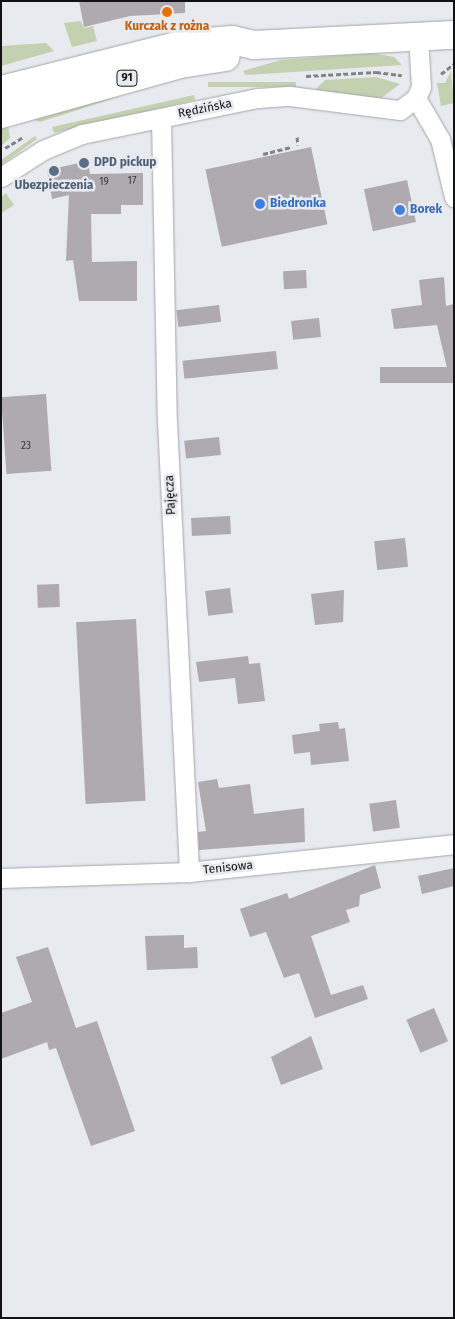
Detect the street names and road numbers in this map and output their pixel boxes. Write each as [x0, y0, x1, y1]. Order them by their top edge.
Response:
road number: 91 [116, 70, 138, 86]
street label: Rędzińska [177, 97, 233, 121]
street label: Pajęcza [163, 475, 179, 515]
street label: Tenisowa [202, 858, 254, 878]

